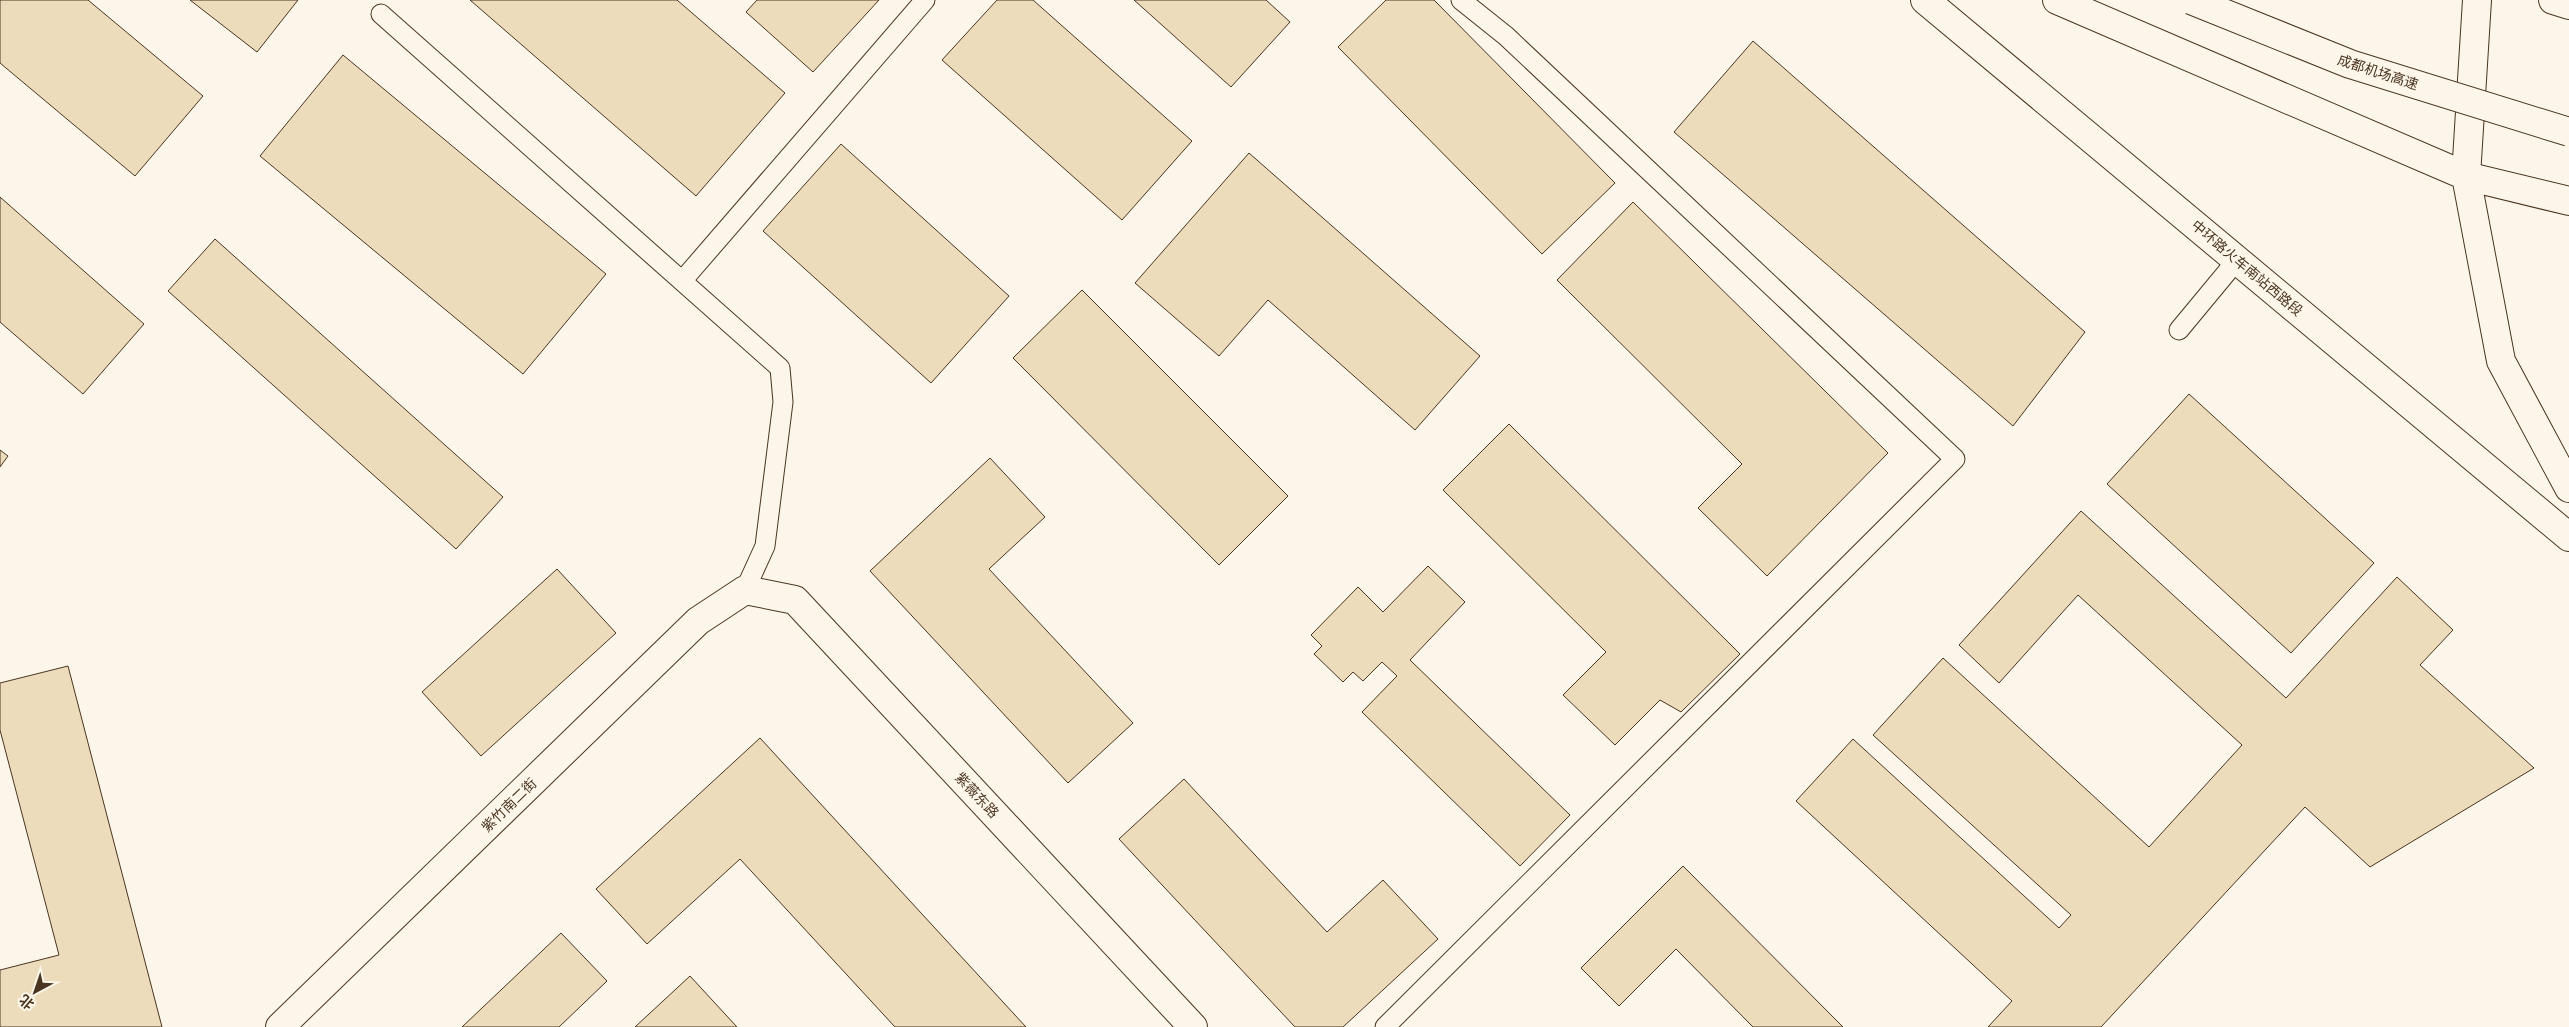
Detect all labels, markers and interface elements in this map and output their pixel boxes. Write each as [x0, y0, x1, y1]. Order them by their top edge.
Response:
street label: 成都机场高速 [2335, 50, 2421, 94]
street label: 中环路火车南站西路段 [2187, 215, 2307, 321]
street label: 紫薇东路 [951, 768, 1003, 822]
street label: 紫竹南二街 [477, 773, 541, 837]
north arrow [10, 967, 60, 1017]
text: 北 [15, 990, 38, 1014]

